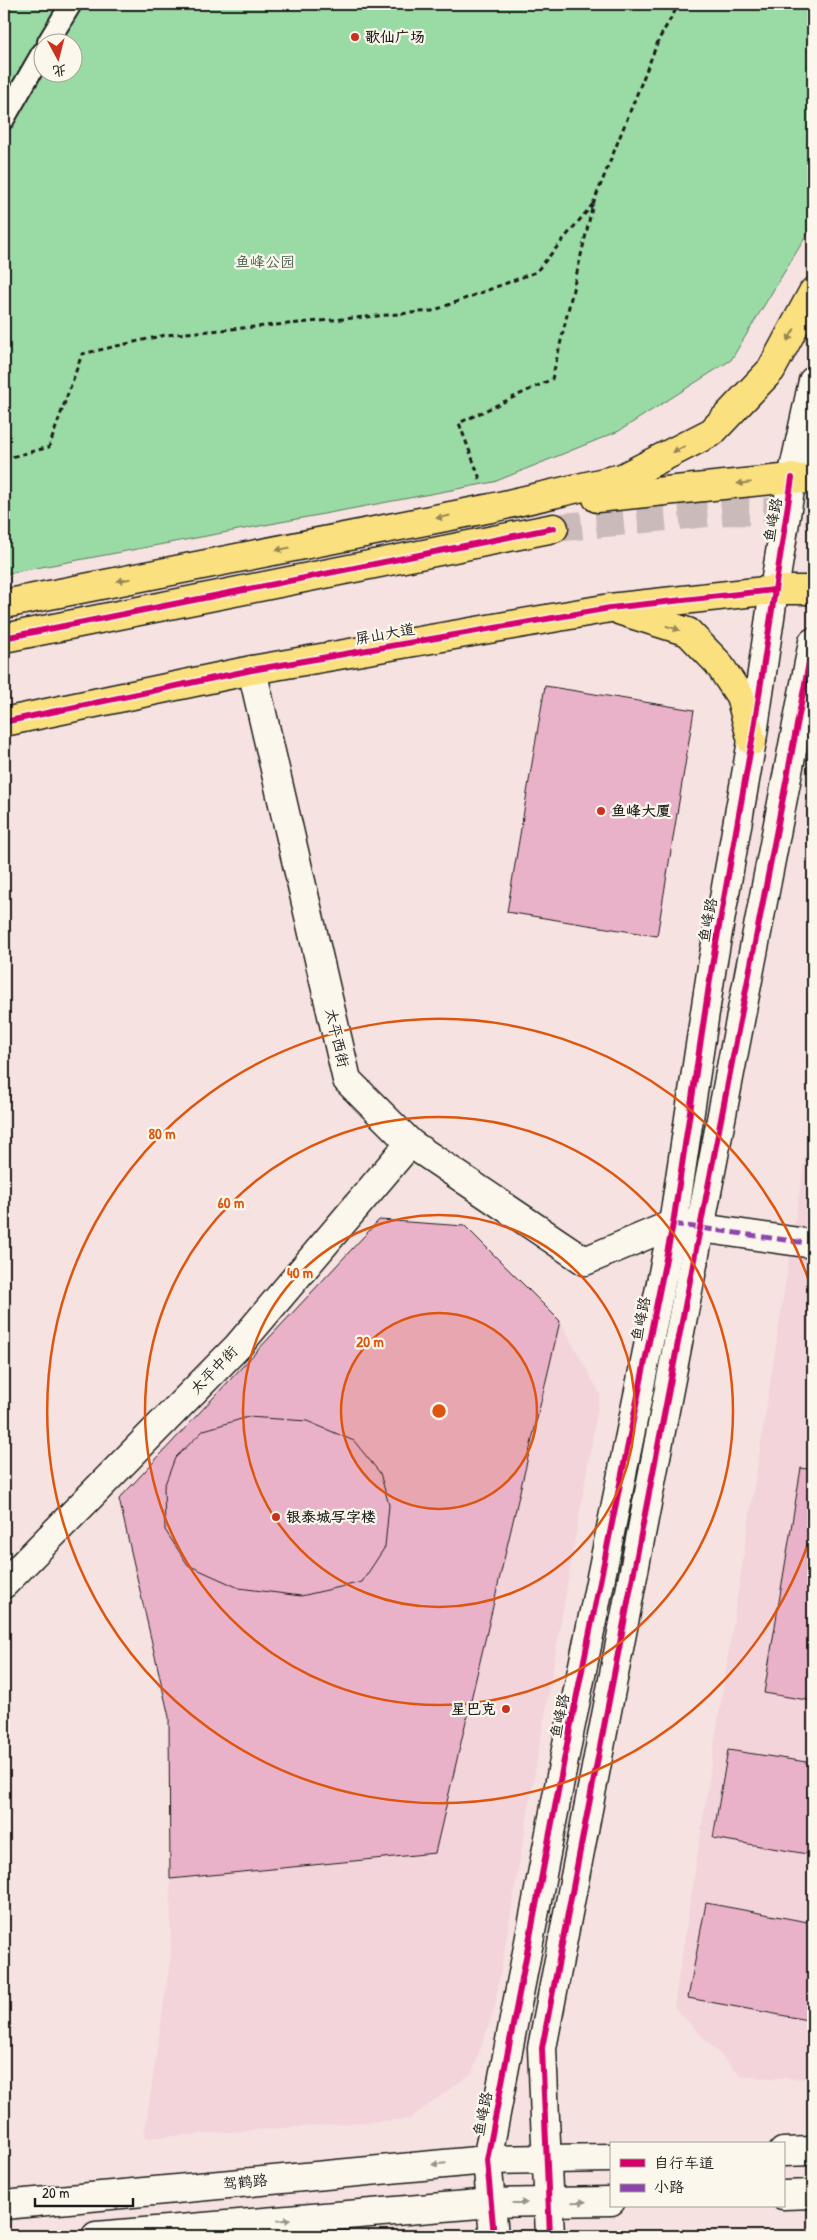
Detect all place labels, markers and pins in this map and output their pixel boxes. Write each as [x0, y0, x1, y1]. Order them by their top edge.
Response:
place label: 歌仙广场 [365, 26, 425, 47]
marker: 歌仙广场 [349, 31, 361, 43]
place label: 鱼峰大厦 [611, 800, 671, 821]
marker: 鱼峰大厦 [595, 805, 607, 817]
centre of rings [430, 1402, 448, 1420]
place label: 银泰城写字楼 [286, 1506, 376, 1527]
marker: 银泰城写字楼 [270, 1511, 282, 1523]
place label: 星巴克 [451, 1698, 496, 1719]
marker: 星巴克 [500, 1703, 512, 1715]

